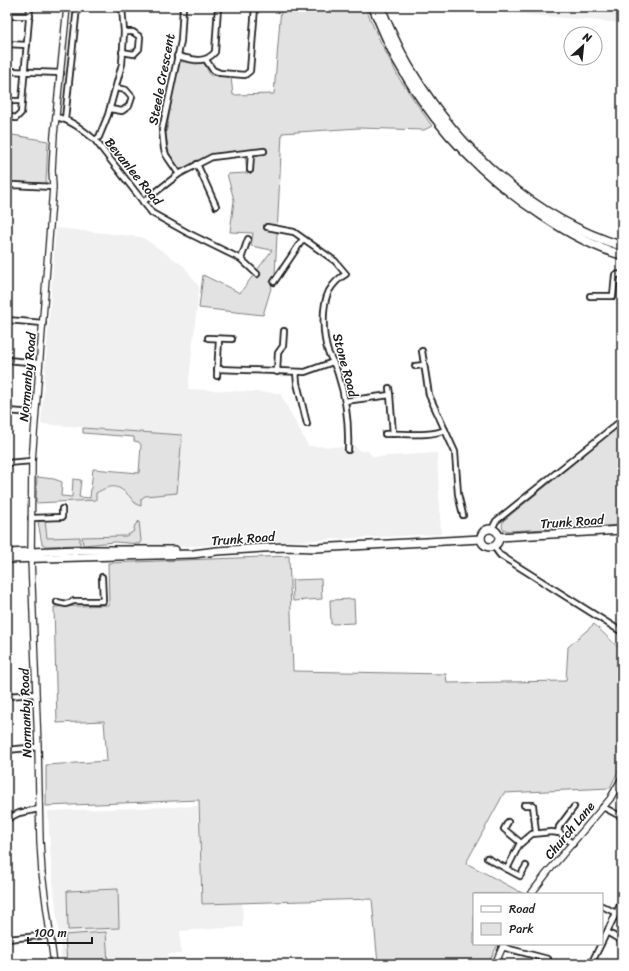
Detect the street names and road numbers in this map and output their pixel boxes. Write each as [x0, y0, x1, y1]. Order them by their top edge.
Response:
street label: Steele Crescent [141, 31, 182, 127]
street label: Bevanlee Road [99, 132, 169, 211]
street label: Normanby Road [12, 330, 43, 423]
street label: Stone Road [326, 331, 365, 401]
street label: Trunk Road [540, 508, 606, 535]
street label: Trunk Road [211, 525, 277, 552]
street label: Normanby Road [12, 667, 39, 758]
street label: Church Lane [538, 796, 601, 864]

